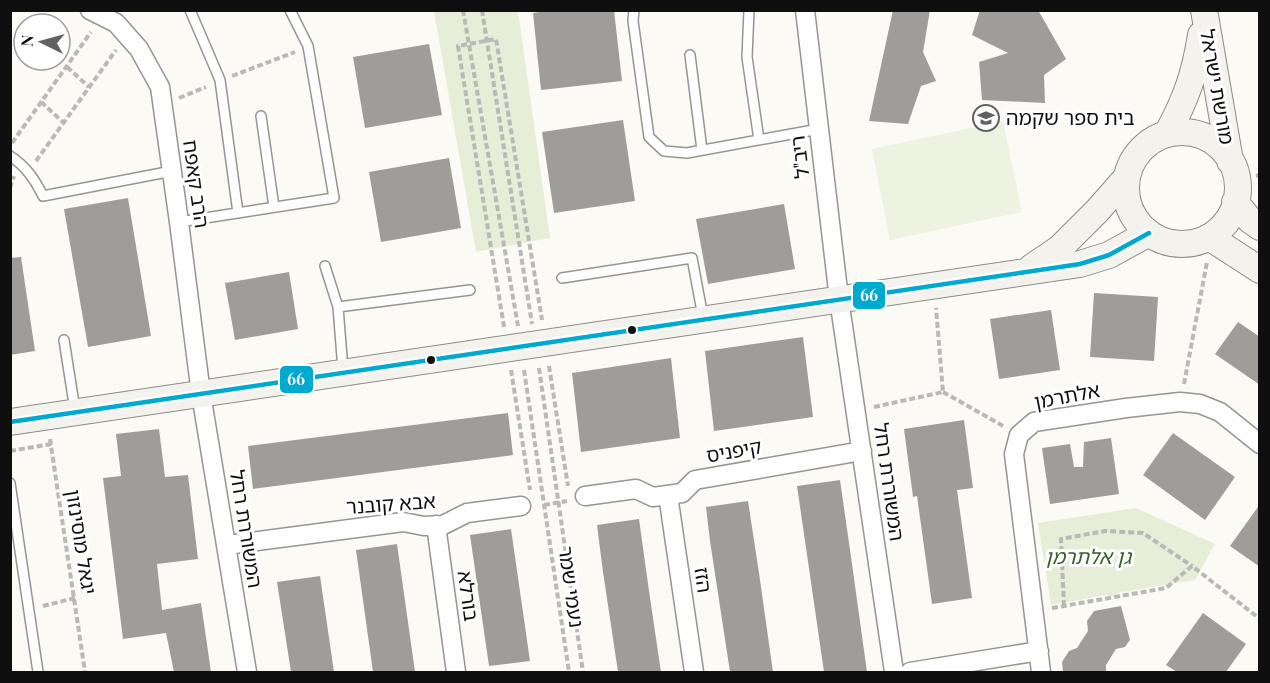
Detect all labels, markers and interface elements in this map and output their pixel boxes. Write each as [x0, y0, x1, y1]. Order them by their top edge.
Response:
north arrow [12, 12, 72, 72]
street label: מורשת ישראל [1195, 27, 1242, 146]
text: N [16, 34, 38, 47]
school or university icon: בית ספר שקמה [971, 103, 1001, 133]
place label: בית ספר שקמה [1006, 103, 1135, 130]
street label: ריב"ל [782, 134, 815, 180]
street label: הרב קאפח [178, 138, 217, 230]
line badge: 66 [852, 281, 886, 310]
text: 66 [860, 284, 878, 305]
unlabelled marker [626, 324, 638, 336]
unlabelled marker [425, 354, 437, 366]
line badge: 66 [279, 365, 314, 394]
text: 66 [287, 368, 305, 389]
street label: אלתרמן [1031, 375, 1102, 414]
street label: המשוררת רחל [869, 421, 912, 543]
street label: קיפניס [704, 431, 764, 468]
street label: המשוררת רחל [225, 468, 270, 590]
street label: אבא קובנר [345, 486, 437, 519]
street label: יגאל מוסינזון [61, 487, 104, 596]
park label: גן אלתרמן [1045, 542, 1132, 569]
street label: נעמי שמר [553, 544, 592, 629]
street label: הזז [689, 565, 720, 594]
street label: בורלא [453, 569, 486, 623]

